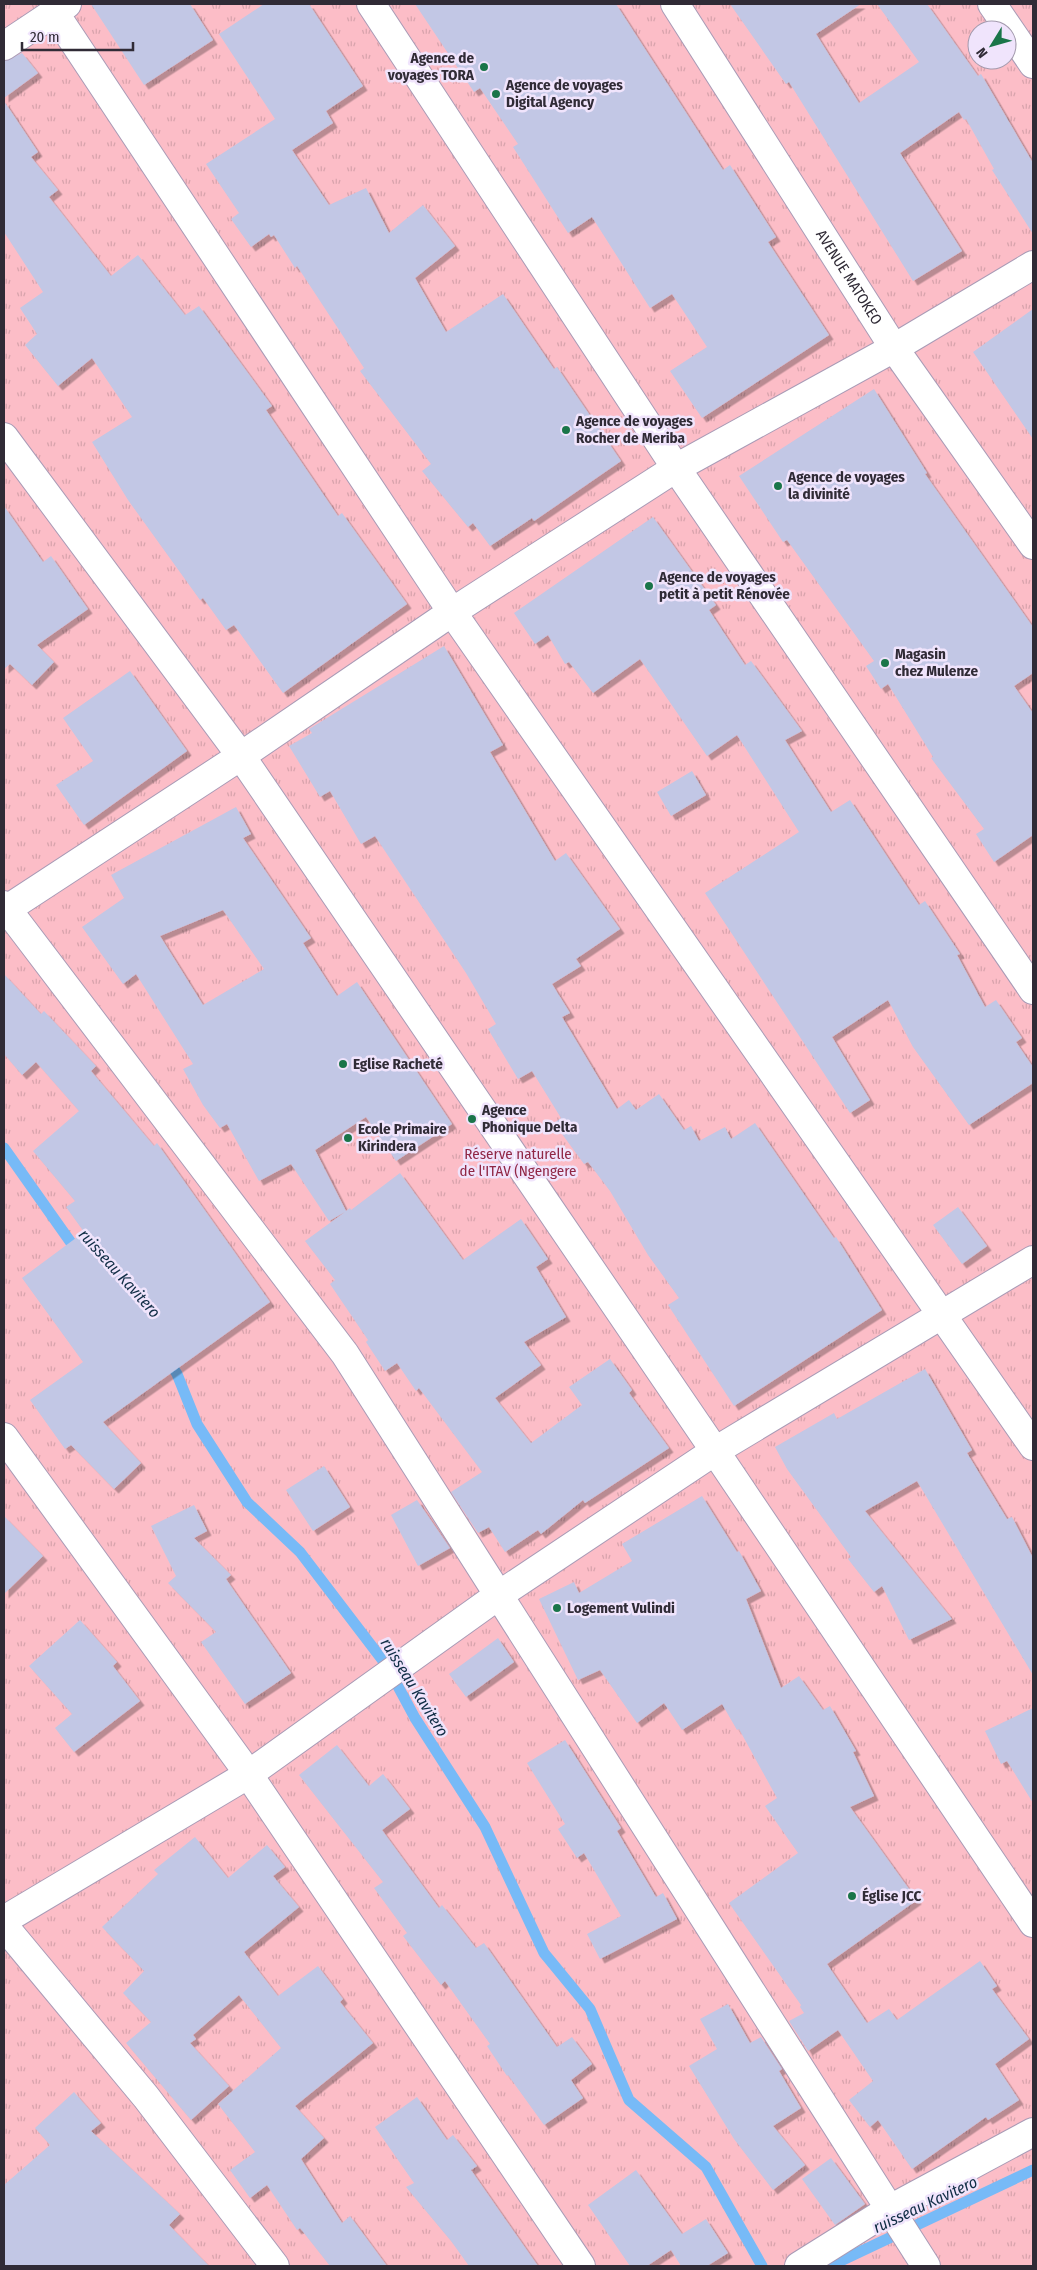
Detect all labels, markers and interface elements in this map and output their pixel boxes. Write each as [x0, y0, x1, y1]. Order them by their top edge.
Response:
scale bar [22, 20, 134, 52]
north arrow [967, 20, 1017, 70]
text: 20 m [30, 28, 60, 46]
text: N [973, 44, 991, 61]
place label: Agence de voyages TORA [387, 49, 475, 84]
marker: Agence de voyages TORA [478, 61, 490, 73]
place label: Agence de voyages Digital Agency [505, 76, 623, 111]
marker: Agence de voyages Digital Agency [490, 88, 502, 100]
street label: AVENUE MATOKEO [812, 227, 886, 328]
place label: Agence de voyages Rocher de Meriba [575, 412, 693, 447]
marker: Agence de voyages Rocher de Meriba [560, 424, 572, 436]
place label: Agence de voyages la divinité [787, 468, 905, 503]
marker: Agence de voyages la divinité [772, 480, 784, 492]
place label: Agence de voyages petit à petit Rénovée [658, 568, 790, 603]
marker: Agence de voyages petit à petit Rénovée [643, 580, 655, 592]
place label: Magasin chez Mulenze [895, 645, 978, 680]
marker: Magasin chez Mulenze [879, 657, 891, 669]
place label: Eglise Racheté [353, 1055, 443, 1073]
marker: Eglise Racheté [337, 1058, 349, 1070]
place label: Agence Phonique Delta [481, 1101, 578, 1136]
marker: Agence Phonique Delta [466, 1113, 478, 1125]
place label: Ecole Primaire Kirindera [358, 1120, 447, 1155]
marker: Ecole Primaire Kirindera [342, 1132, 354, 1144]
park label: Réserve naturelle de l'ITAV (Ngengere [460, 1145, 576, 1180]
water label: ruisseau Kavitero [75, 1225, 164, 1322]
place label: Logement Vulindi [567, 1599, 675, 1617]
marker: Logement Vulindi [551, 1602, 563, 1614]
water label: ruisseau Kavitero [377, 1634, 452, 1740]
place label: Église JCC [862, 1887, 921, 1905]
marker: Église JCC [846, 1890, 858, 1902]
water label: ruisseau Kavitero [870, 2172, 980, 2237]

